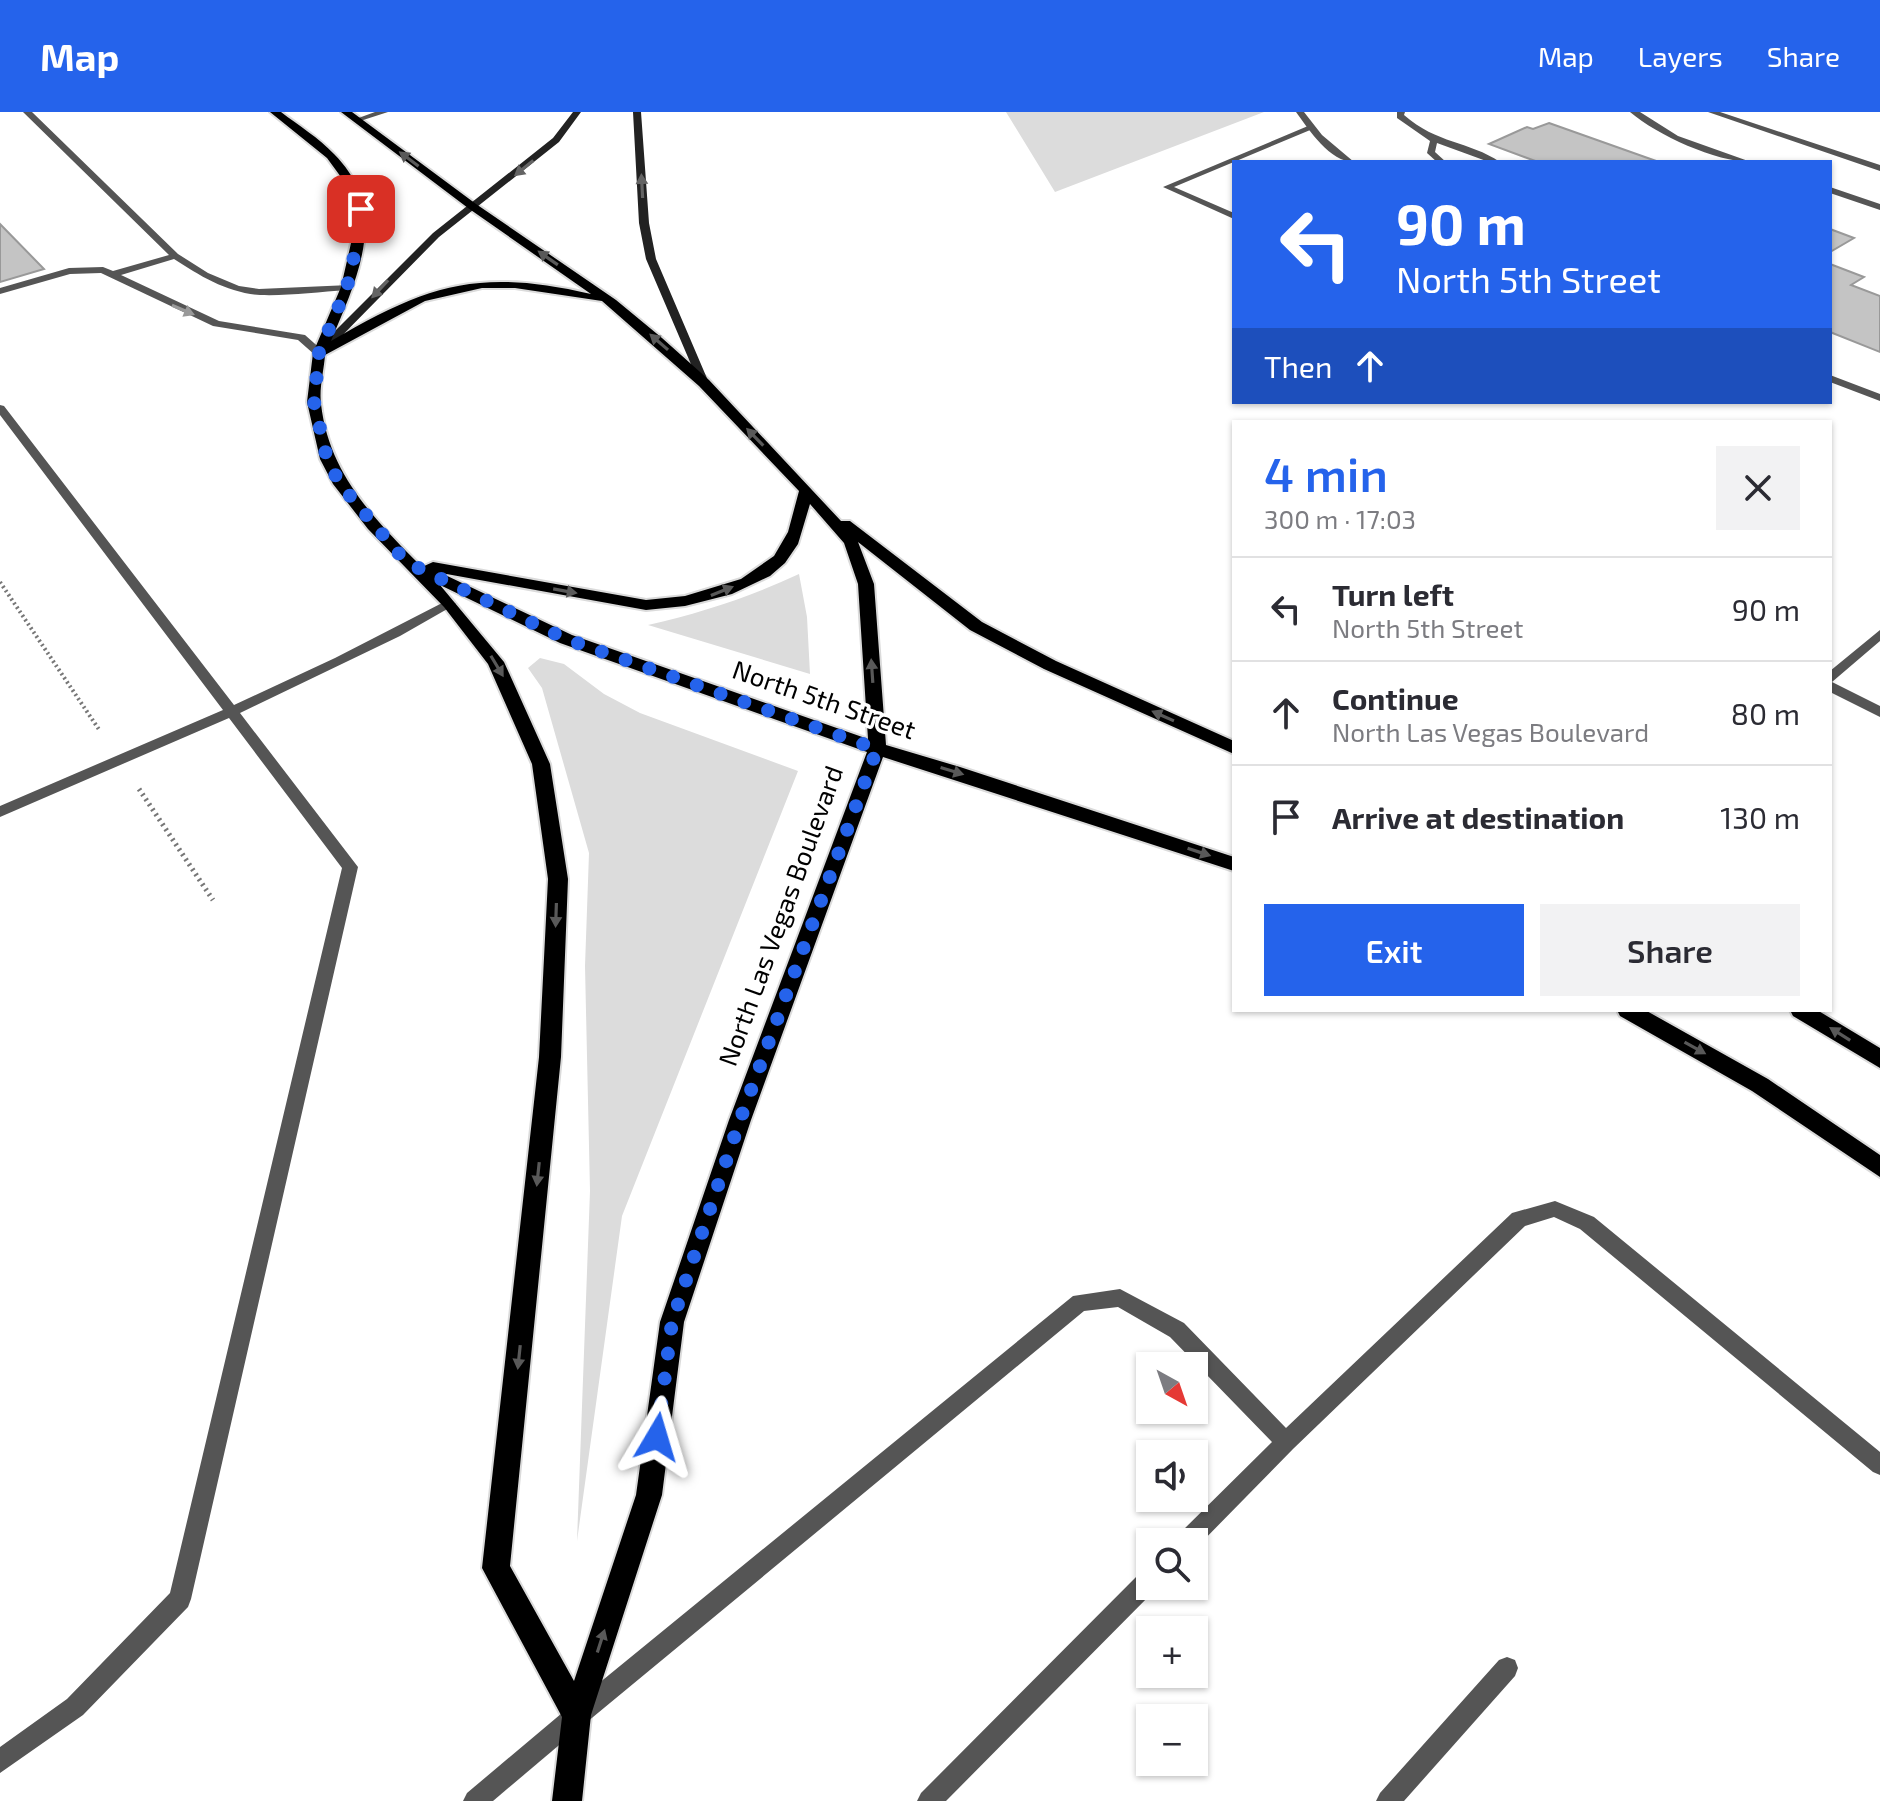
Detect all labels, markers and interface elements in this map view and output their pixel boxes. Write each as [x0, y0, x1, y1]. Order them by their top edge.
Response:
text: Map [40, 33, 119, 79]
text: Map [1538, 39, 1594, 73]
text: Layers [1638, 39, 1723, 73]
text: Share [1767, 39, 1840, 73]
one-way arrow [399, 152, 420, 168]
one-way arrow [514, 159, 534, 176]
one-way arrow [636, 173, 649, 198]
pin [327, 175, 395, 243]
icon: arrive [339, 187, 383, 231]
text: 90 m [1396, 189, 1526, 256]
icon: left [1264, 192, 1368, 296]
one-way arrow [537, 251, 558, 266]
text: North 5th Street [1396, 257, 1661, 300]
one-way arrow [371, 279, 389, 298]
one-way arrow [171, 304, 195, 317]
one-way arrow [649, 334, 669, 351]
icon: ahead [1348, 344, 1392, 388]
text: Then [1264, 348, 1332, 384]
one-way arrow [746, 428, 765, 447]
text: 4 min [1264, 444, 1388, 502]
button: close [1716, 446, 1800, 530]
text: 300 m · 17:03 [1264, 503, 1416, 534]
text: Turn left [1332, 576, 1454, 612]
one-way arrow [553, 585, 578, 597]
one-way arrow [710, 585, 734, 598]
icon: left [1264, 587, 1308, 631]
text: 90 m [1732, 591, 1800, 627]
text: North 5th Street [1332, 612, 1523, 643]
street label: North 5th Street [729, 653, 920, 744]
one-way arrow [489, 655, 503, 677]
one-way arrow [865, 658, 878, 683]
text: Continue [1332, 680, 1459, 716]
icon: ahead [1264, 691, 1308, 735]
text: 80 m [1731, 695, 1800, 731]
one-way arrow [1151, 709, 1175, 723]
text: North Las Vegas Boulevard [1332, 716, 1649, 747]
street label: North Las Vegas Boulevard [711, 761, 848, 1070]
one-way arrow [940, 765, 964, 777]
icon: arrive [1264, 795, 1308, 839]
text: Arrive at destination [1332, 799, 1624, 835]
text: 130 m [1720, 799, 1800, 835]
one-way arrow [1187, 846, 1211, 859]
one-way arrow [549, 903, 562, 928]
button: Exit [1264, 904, 1524, 996]
button: Share [1540, 904, 1800, 996]
one-way arrow [1829, 1027, 1851, 1041]
one-way arrow [1684, 1041, 1706, 1055]
one-way arrow [532, 1162, 545, 1187]
one-way arrow [513, 1345, 526, 1370]
north arrow [1136, 1352, 1208, 1424]
map controls [1136, 1352, 1208, 1776]
position arrow [615, 1395, 699, 1479]
button: sound [1136, 1440, 1208, 1512]
button: search [1136, 1528, 1208, 1600]
button: + [1136, 1616, 1208, 1688]
one-way arrow [596, 1629, 608, 1653]
button: − [1136, 1704, 1208, 1776]

